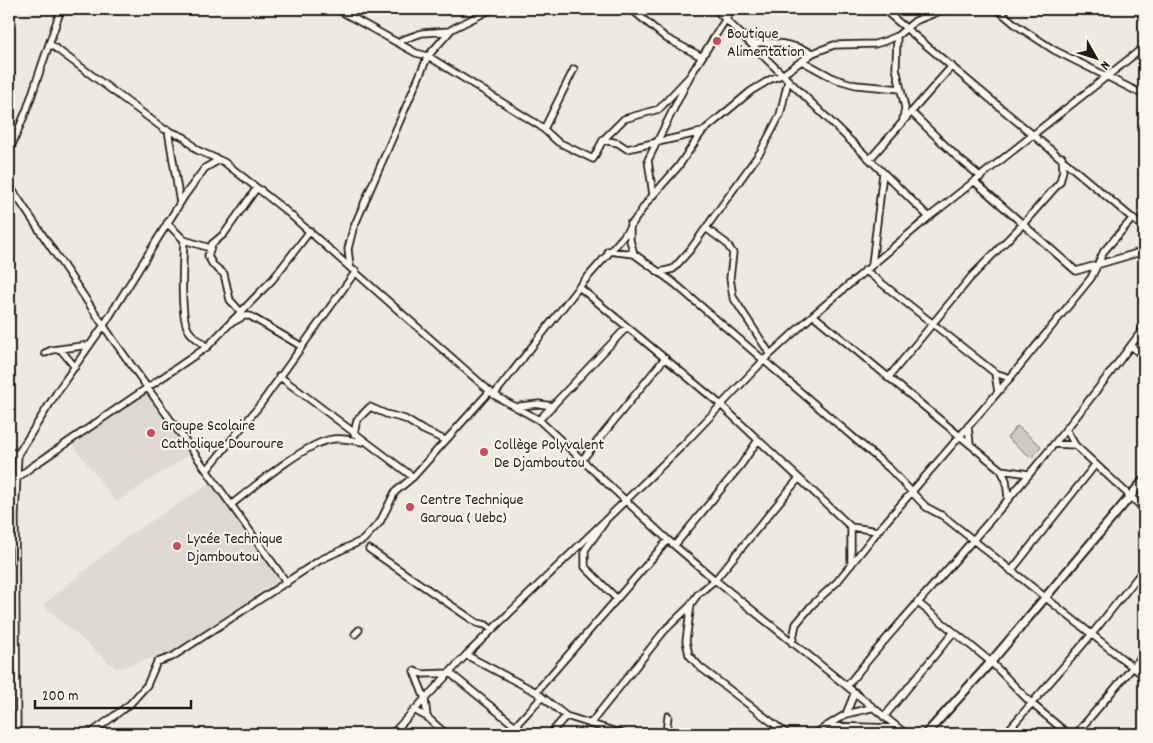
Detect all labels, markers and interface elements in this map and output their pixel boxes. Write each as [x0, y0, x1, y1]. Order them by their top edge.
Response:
place label: Boutique Alimentation [727, 23, 805, 64]
north arrow [1070, 32, 1120, 82]
marker: Boutique Alimentation [711, 35, 723, 47]
text: N [1095, 56, 1114, 74]
place label: Groupe Scolaire Catholique Douroure [161, 415, 283, 456]
marker: Groupe Scolaire Catholique Douroure [145, 427, 157, 439]
place label: Collège Polyvalent De Djamboutou [494, 434, 604, 475]
marker: Collège Polyvalent De Djamboutou [478, 446, 490, 458]
place label: Centre Technique Garoua ( Uebc) [420, 489, 523, 530]
marker: Centre Technique Garoua ( Uebc) [404, 501, 416, 513]
place label: Lycée Technique Djamboutou [187, 528, 283, 569]
marker: Lycée Technique Djamboutou [171, 540, 183, 552]
scale bar [35, 678, 191, 710]
text: 200 m [42, 686, 79, 708]

